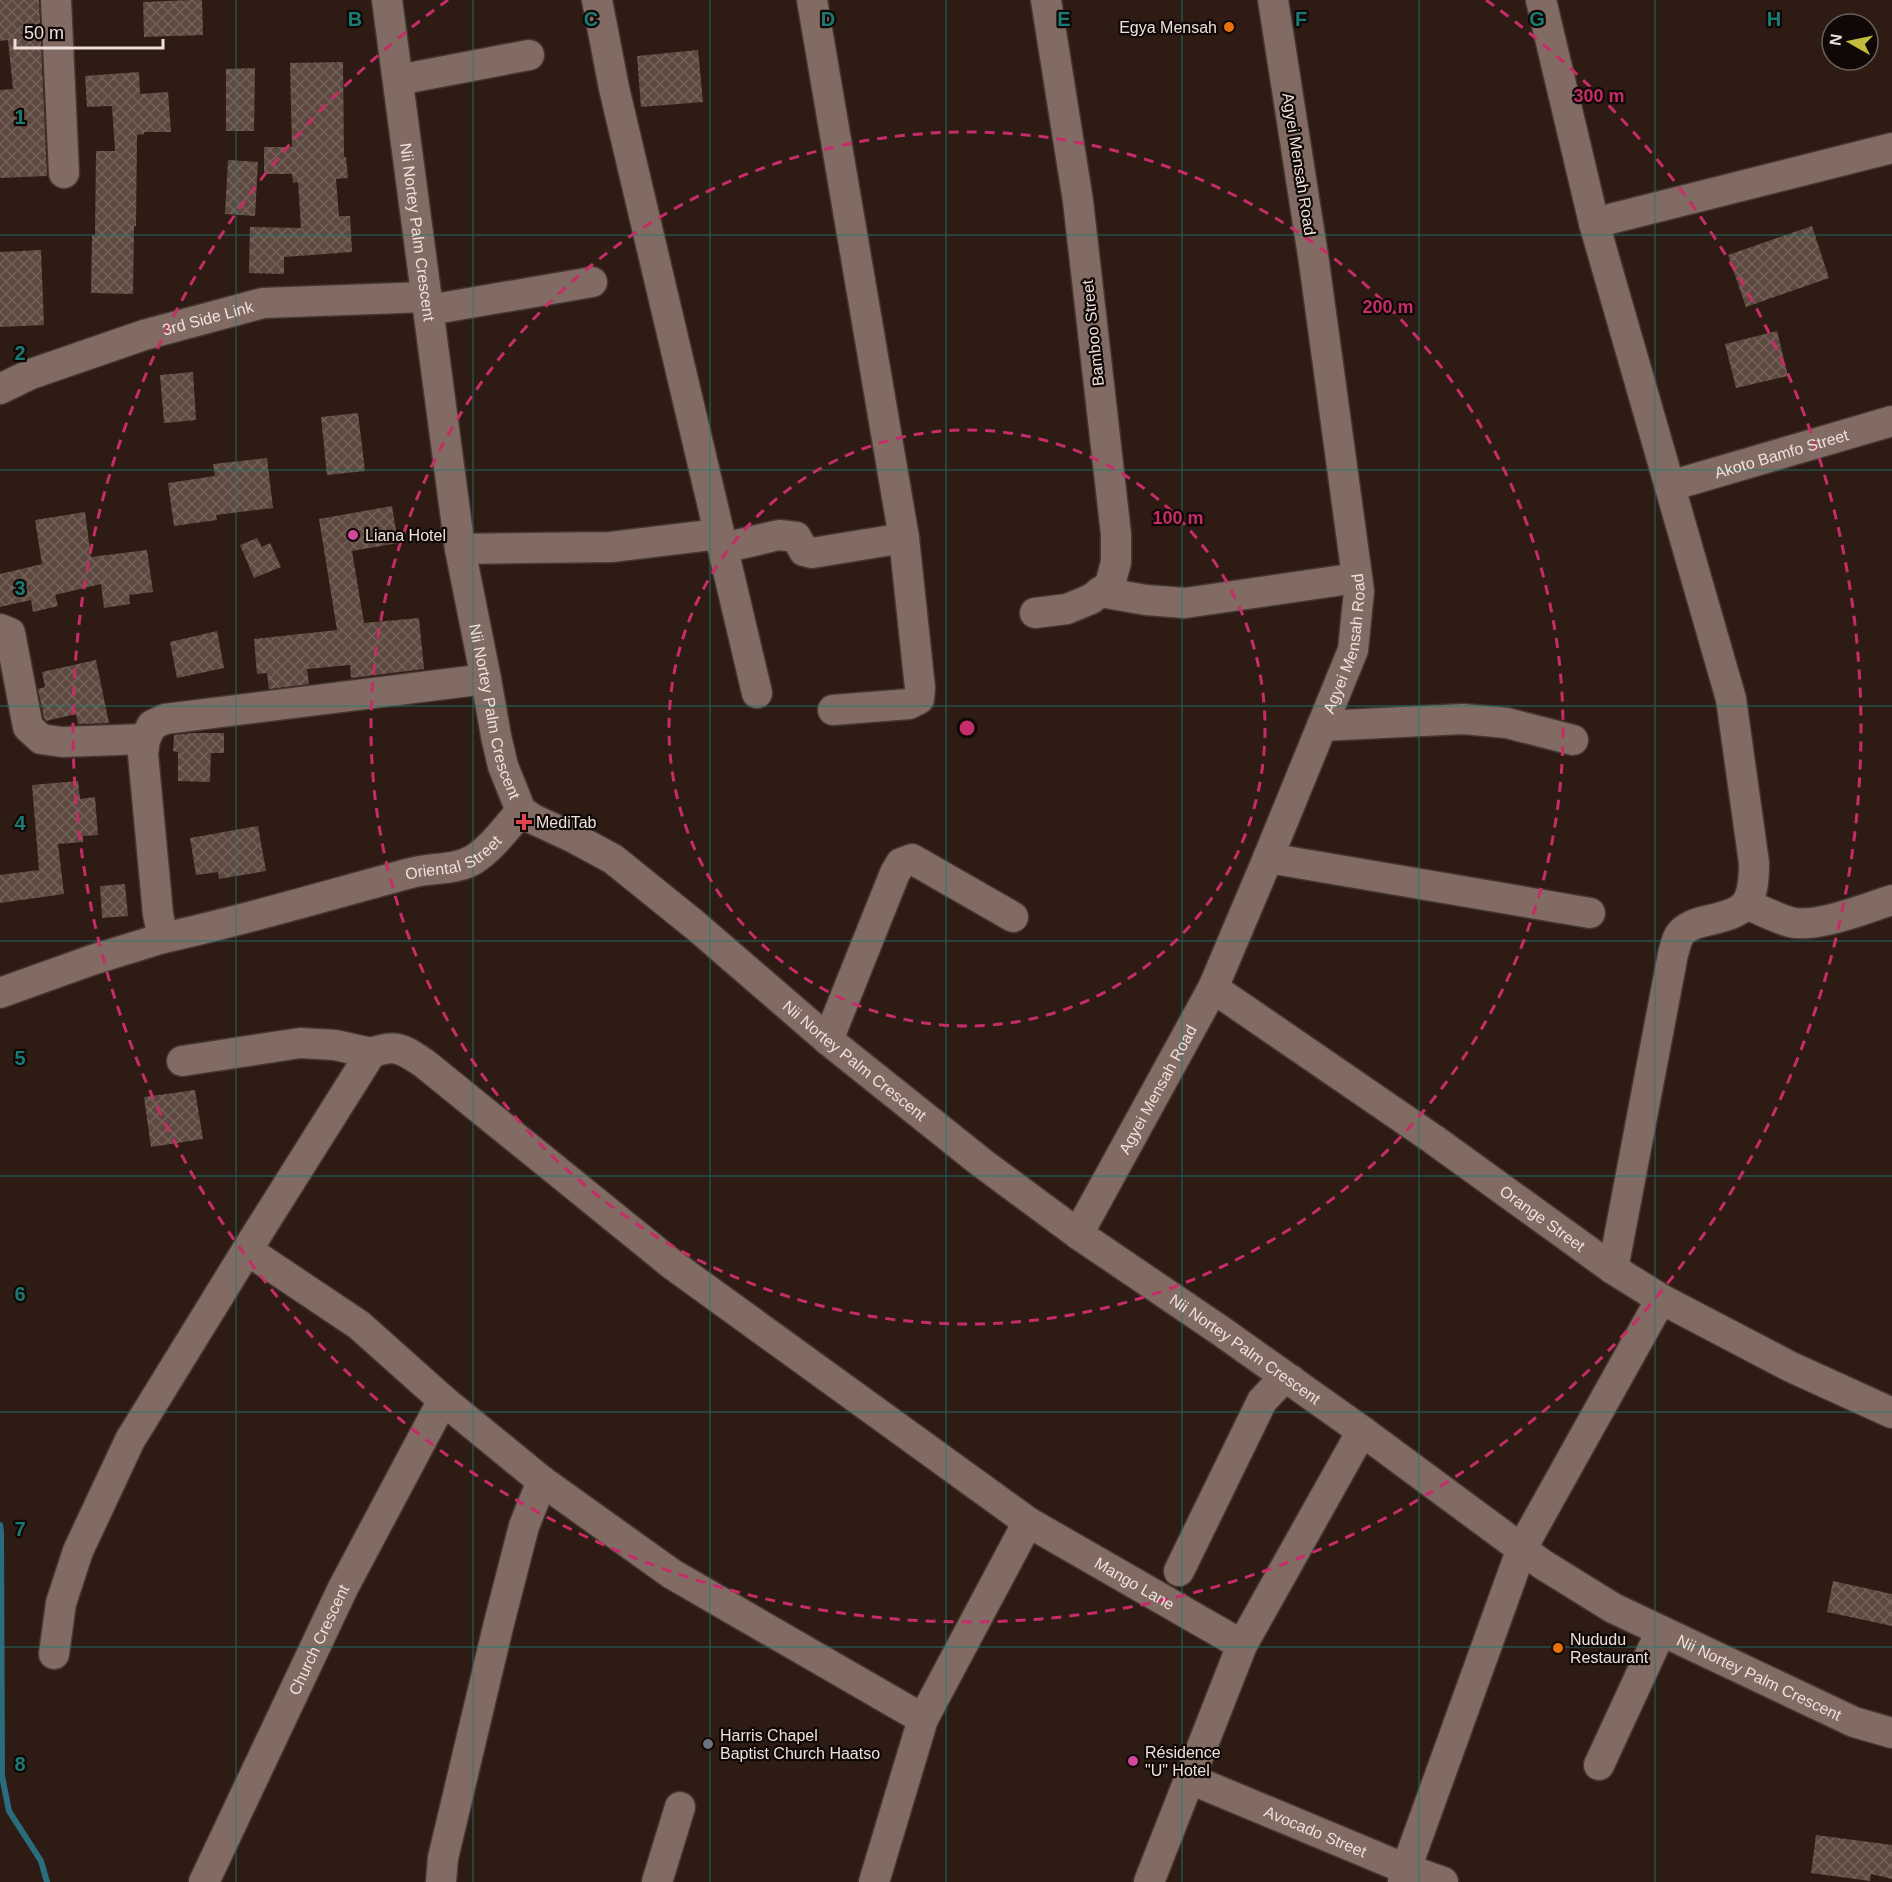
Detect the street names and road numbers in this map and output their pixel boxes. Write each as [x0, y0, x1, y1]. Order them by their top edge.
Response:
street label: Agyei Mensah Road [1279, 92, 1319, 236]
street label: Nii Nortey Palm Crescent [398, 142, 438, 323]
street label: Bamboo Street [1079, 278, 1107, 387]
street label: 3rd Side Link [160, 297, 256, 338]
street label: Akoto Bamfo Street [1712, 426, 1851, 481]
street label: Agyei Mensah Road [1320, 573, 1367, 716]
street label: Nii Nortey Palm Crescent [467, 622, 524, 802]
street label: Oriental Street [403, 832, 505, 883]
street label: Nii Nortey Palm Crescent [780, 997, 930, 1124]
street label: Agyei Mensah Road [1115, 1022, 1200, 1157]
street label: Orange Street [1497, 1182, 1589, 1255]
street label: Nii Nortey Palm Crescent [1167, 1290, 1324, 1408]
street label: Mango Lane [1092, 1554, 1178, 1613]
street label: Church Crescent [285, 1581, 352, 1698]
street label: Nii Nortey Palm Crescent [1675, 1631, 1845, 1724]
street label: Avocado Street [1262, 1802, 1370, 1860]

